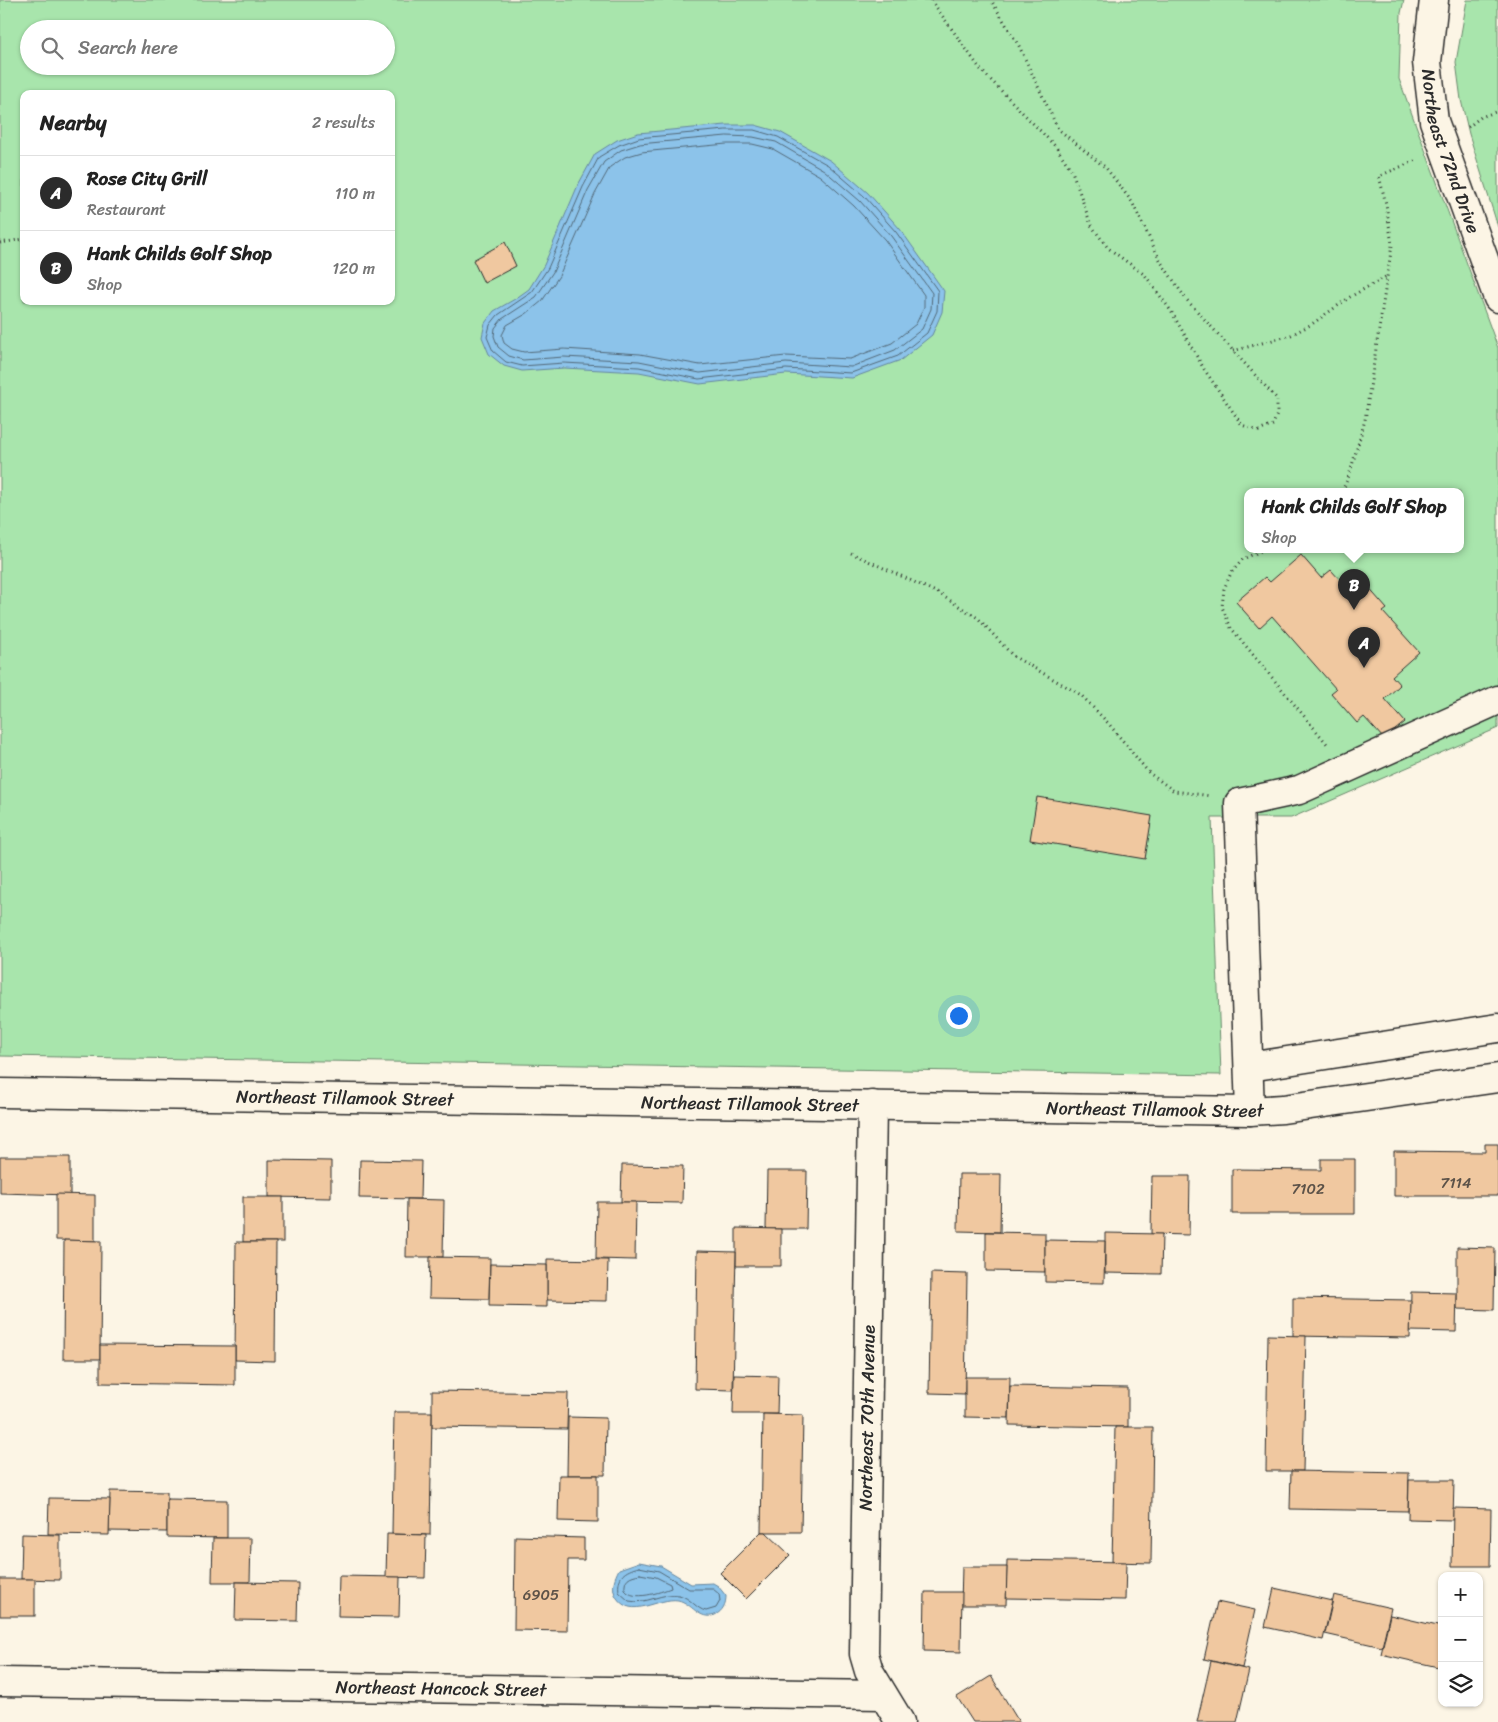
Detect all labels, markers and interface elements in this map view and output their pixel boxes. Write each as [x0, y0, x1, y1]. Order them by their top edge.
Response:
search box [20, 20, 395, 75]
text: Search here [78, 31, 178, 64]
icon: search [38, 34, 66, 62]
street label: Northeast 72nd Drive [1412, 67, 1489, 238]
text: Nearby [40, 104, 106, 142]
text: 2 results [312, 108, 375, 137]
text: Rose City Grill [87, 162, 207, 195]
text: A [51, 179, 61, 208]
text: 110 m [335, 179, 375, 208]
text: Restaurant [87, 195, 166, 224]
text: Hank Childs Golf Shop [87, 237, 272, 270]
text: B [51, 254, 61, 283]
text: 120 m [332, 254, 375, 283]
text: Shop [87, 270, 122, 299]
popup [1244, 488, 1464, 553]
text: Hank Childs Golf Shop [1262, 490, 1446, 523]
text: Shop [1262, 523, 1297, 552]
pin: B [1338, 569, 1370, 610]
pin: A [1348, 627, 1380, 668]
your location [946, 1003, 972, 1029]
street label: Northeast Tillamook Street [236, 1080, 455, 1116]
street label: Northeast Tillamook Street [641, 1086, 860, 1121]
street label: Northeast Tillamook Street [1046, 1092, 1265, 1127]
house number: 7114 [1441, 1170, 1471, 1196]
house number: 7102 [1291, 1176, 1325, 1202]
street label: Northeast 70th Avenue [849, 1324, 885, 1511]
map controls [1438, 1572, 1483, 1707]
button: + [1438, 1572, 1483, 1617]
house number: 6905 [523, 1582, 559, 1608]
button: − [1438, 1617, 1483, 1662]
button: layers [1438, 1662, 1483, 1707]
street label: Northeast Hancock Street [335, 1671, 547, 1706]

